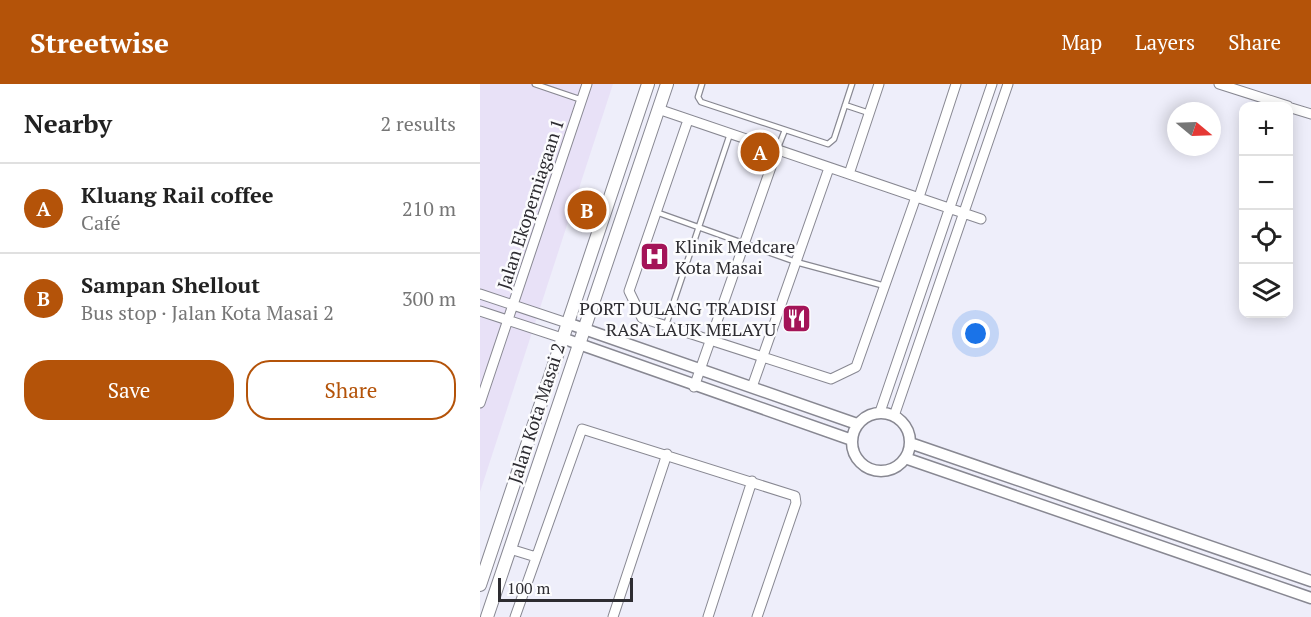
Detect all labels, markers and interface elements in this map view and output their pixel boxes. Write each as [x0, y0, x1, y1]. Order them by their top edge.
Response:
text: Streetwise [30, 24, 169, 61]
text: Map [1061, 28, 1102, 56]
text: Layers [1135, 28, 1195, 56]
text: Share [1228, 28, 1281, 56]
north arrow [1167, 102, 1221, 156]
map controls [1239, 102, 1293, 318]
button: + [1239, 102, 1293, 156]
text: Nearby [24, 106, 112, 140]
text: 2 results [381, 110, 456, 137]
street label: Jalan Ekoperniagaan 1 [491, 116, 569, 292]
pin: A [740, 130, 780, 174]
button: − [1239, 156, 1293, 210]
text: Kluang Rail coffee [81, 180, 274, 209]
pin: B [568, 188, 606, 232]
text: A [36, 195, 51, 222]
text: 210 m [402, 195, 456, 222]
text: Café [81, 209, 121, 236]
button: locate [1239, 210, 1293, 264]
place label: Klinik Medcare Kota Masai [675, 234, 795, 279]
hospital icon: Klinik Medcare Kota Masai [638, 240, 670, 272]
button: layers [1239, 264, 1293, 318]
text: Sampan Shellout [81, 270, 260, 299]
text: B [37, 285, 50, 312]
text: 300 m [402, 285, 456, 312]
place label: PORT DULANG TRADISI RASA LAUK MELAYU [579, 296, 776, 341]
text: Bus stop · Jalan Kota Masai 2 [81, 299, 334, 326]
restaurant icon: PORT DULANG TRADISI RASA LAUK MELAYU [781, 302, 813, 334]
your location [961, 319, 990, 348]
street label: Jalan Kota Masai 2 [502, 340, 570, 486]
button: Save [24, 360, 234, 420]
button: Share [246, 360, 456, 420]
scale bar [498, 575, 633, 602]
text: 100 m [507, 577, 550, 599]

